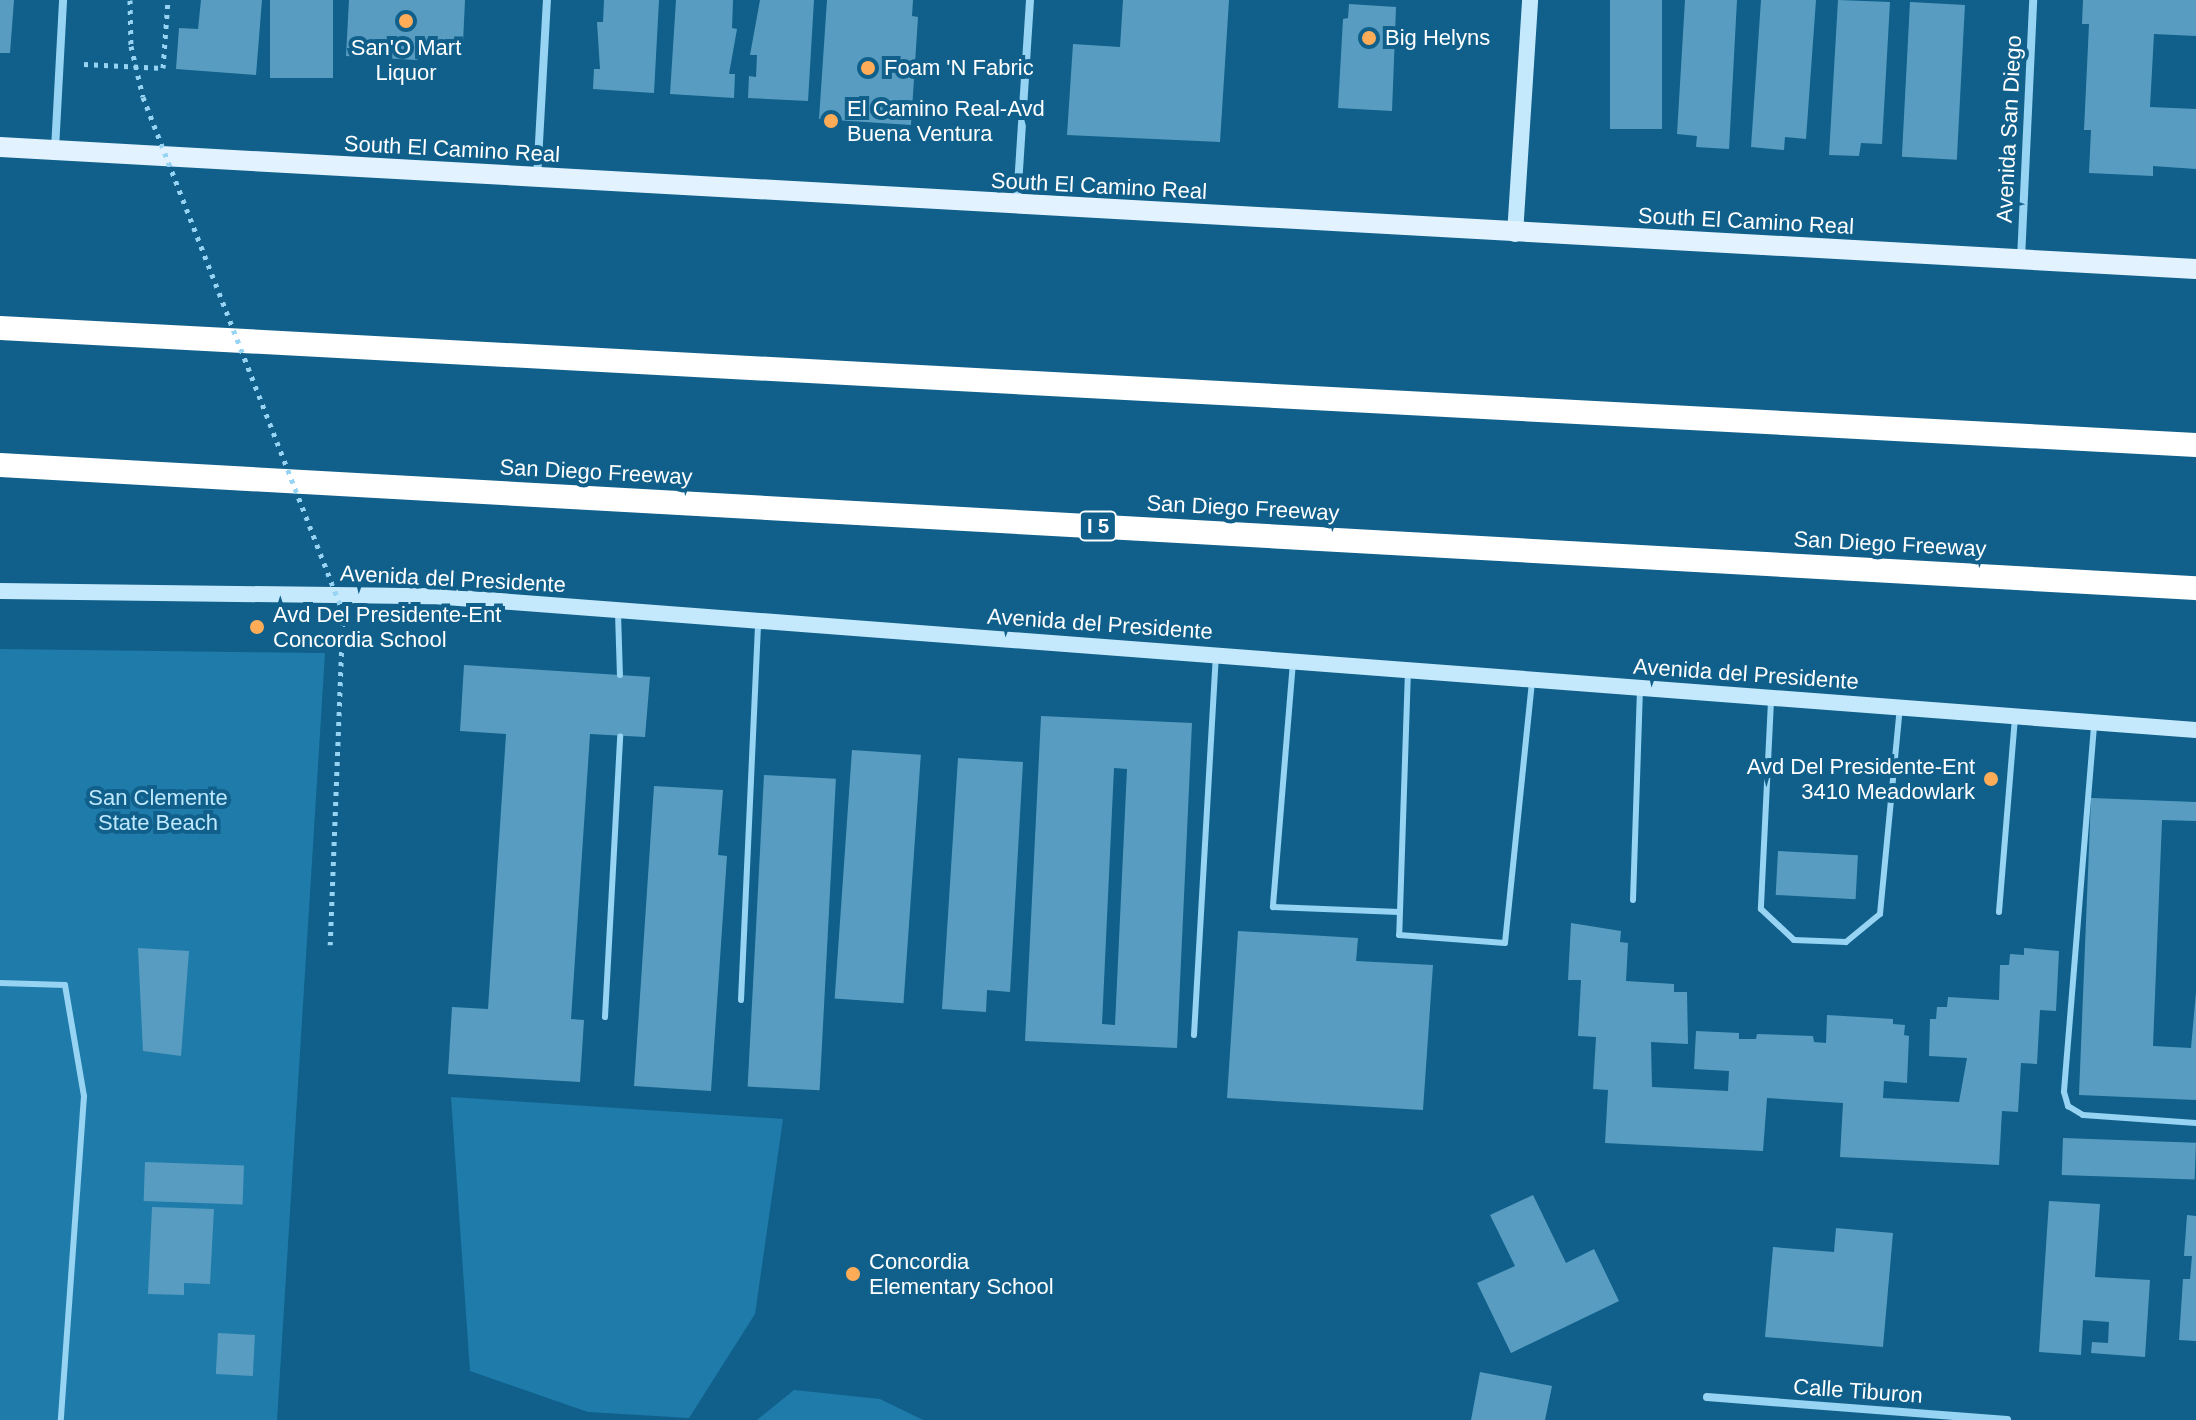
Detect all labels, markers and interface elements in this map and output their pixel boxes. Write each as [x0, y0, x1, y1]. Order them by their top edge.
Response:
marker: San'O Mart Liquor [397, 12, 415, 30]
place label: Big Helyns [1385, 25, 1490, 51]
marker: Big Helyns [1360, 29, 1378, 47]
place label: San'O Mart Liquor [351, 34, 461, 86]
street label: Avenida San Diego [1991, 34, 2027, 224]
place label: Foam 'N Fabric [884, 55, 1034, 81]
marker: Foam 'N Fabric [859, 59, 877, 77]
place label: El Camino Real-Avd Buena Ventura [847, 95, 1045, 146]
marker: El Camino Real-Avd Buena Ventura [822, 112, 840, 130]
street label: South El Camino Real [343, 130, 561, 168]
street label: South El Camino Real [990, 167, 1208, 205]
street label: South El Camino Real [1637, 202, 1855, 240]
street label: San Diego Freeway [499, 454, 693, 490]
street label: San Diego Freeway [1146, 490, 1340, 526]
road number: I 5 [1078, 510, 1118, 542]
street label: San Diego Freeway [1793, 526, 1987, 562]
street label: Avenida del Presidente [340, 560, 566, 598]
place label: Avd Del Presidente-Ent Concordia School [273, 601, 501, 652]
street label: Avenida del Presidente [986, 603, 1214, 645]
marker: Avd Del Presidente-Ent Concordia School [248, 618, 266, 636]
street label: Avenida del Presidente [1632, 653, 1860, 695]
place label: Avd Del Presidente-Ent 3410 Meadowlark [1747, 753, 1975, 804]
marker: Avd Del Presidente-Ent 3410 Meadowlark [1982, 770, 2000, 788]
park label: San Clemente State Beach [88, 784, 228, 836]
place label: Concordia Elementary School [869, 1248, 1054, 1300]
marker: Concordia Elementary School [844, 1265, 862, 1283]
street label: Calle Tiburon [1792, 1373, 1924, 1409]

